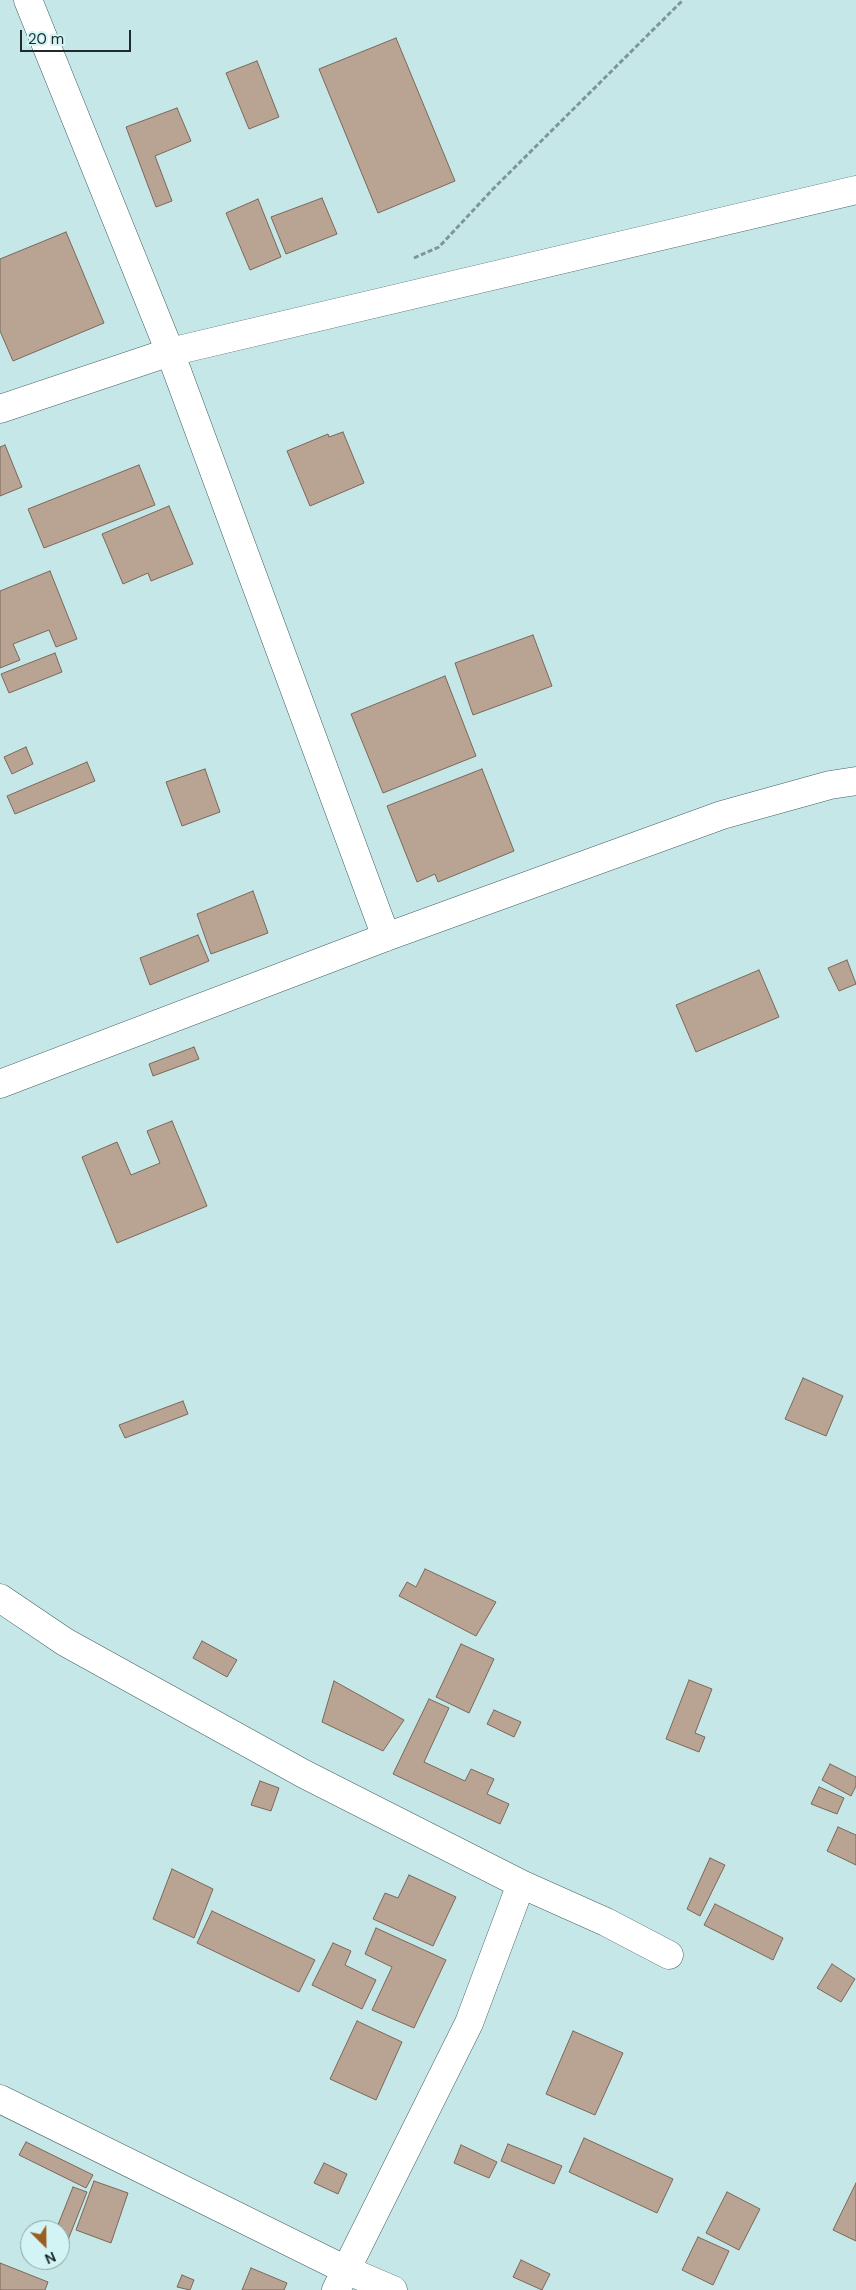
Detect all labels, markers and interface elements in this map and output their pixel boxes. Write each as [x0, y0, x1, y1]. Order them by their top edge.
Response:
scale bar [22, 20, 134, 52]
text: 20 m [28, 29, 64, 49]
north arrow [20, 2220, 70, 2270]
text: N [42, 2248, 59, 2268]

